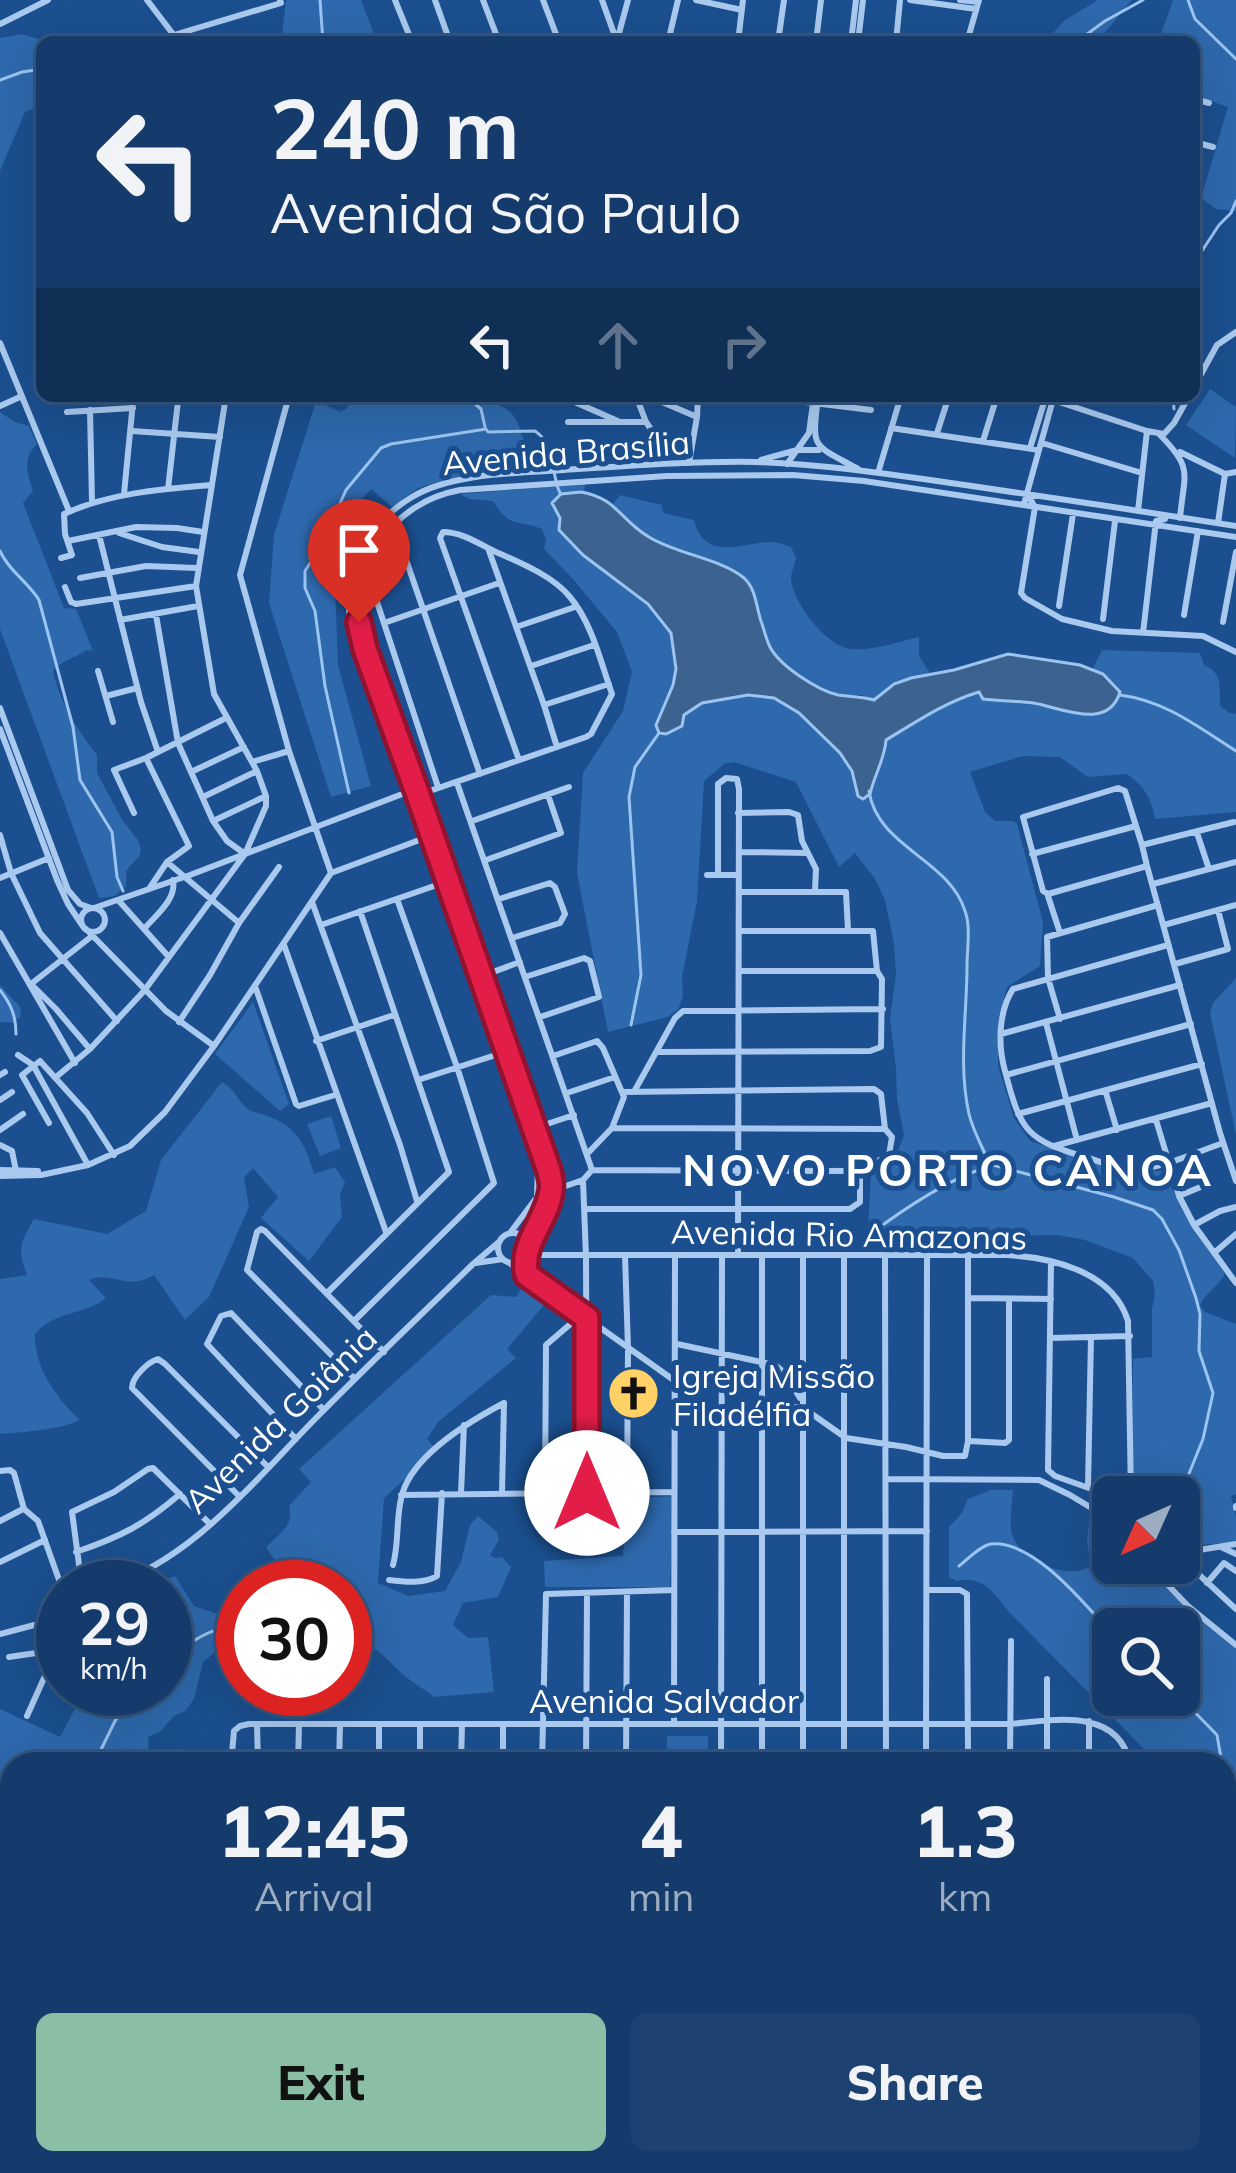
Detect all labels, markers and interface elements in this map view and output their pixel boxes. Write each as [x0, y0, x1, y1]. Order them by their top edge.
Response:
text: 240 m [270, 75, 520, 180]
icon: left [72, 84, 228, 240]
text: Avenida São Paulo [270, 179, 741, 247]
icon: left [459, 312, 525, 378]
icon: ahead [585, 312, 651, 378]
icon: right [711, 312, 777, 378]
street label: Avenida Brasília [441, 421, 691, 483]
pin [308, 499, 410, 622]
icon: arrive [326, 517, 392, 583]
district label: NOVO PORTO CANOA [682, 1141, 1214, 1197]
street label: Avenida Rio Amazonas [670, 1210, 1028, 1258]
street label: Avenida Goiânia [175, 1317, 385, 1521]
place label: Igreja Missão Filadélfia [673, 1355, 875, 1434]
church icon: Igreja Missão Filadélfia [606, 1366, 662, 1422]
position arrow [524, 1430, 650, 1556]
north arrow [1092, 1476, 1200, 1584]
map controls [1092, 1476, 1200, 1716]
speed limit sign: 30 [216, 1560, 372, 1716]
text: 29 [78, 1585, 150, 1660]
button: search [1092, 1608, 1200, 1716]
text: km/h [80, 1649, 148, 1687]
street label: Avenida Salvador [529, 1680, 799, 1721]
text: 12:45 [218, 1785, 410, 1875]
text: 4 [640, 1785, 683, 1875]
text: 1.3 [913, 1785, 1018, 1875]
text: Arrival [254, 1872, 374, 1921]
text: min [628, 1872, 694, 1921]
text: km [938, 1872, 992, 1921]
button: Exit [36, 2013, 606, 2151]
button: Share [630, 2013, 1200, 2151]

